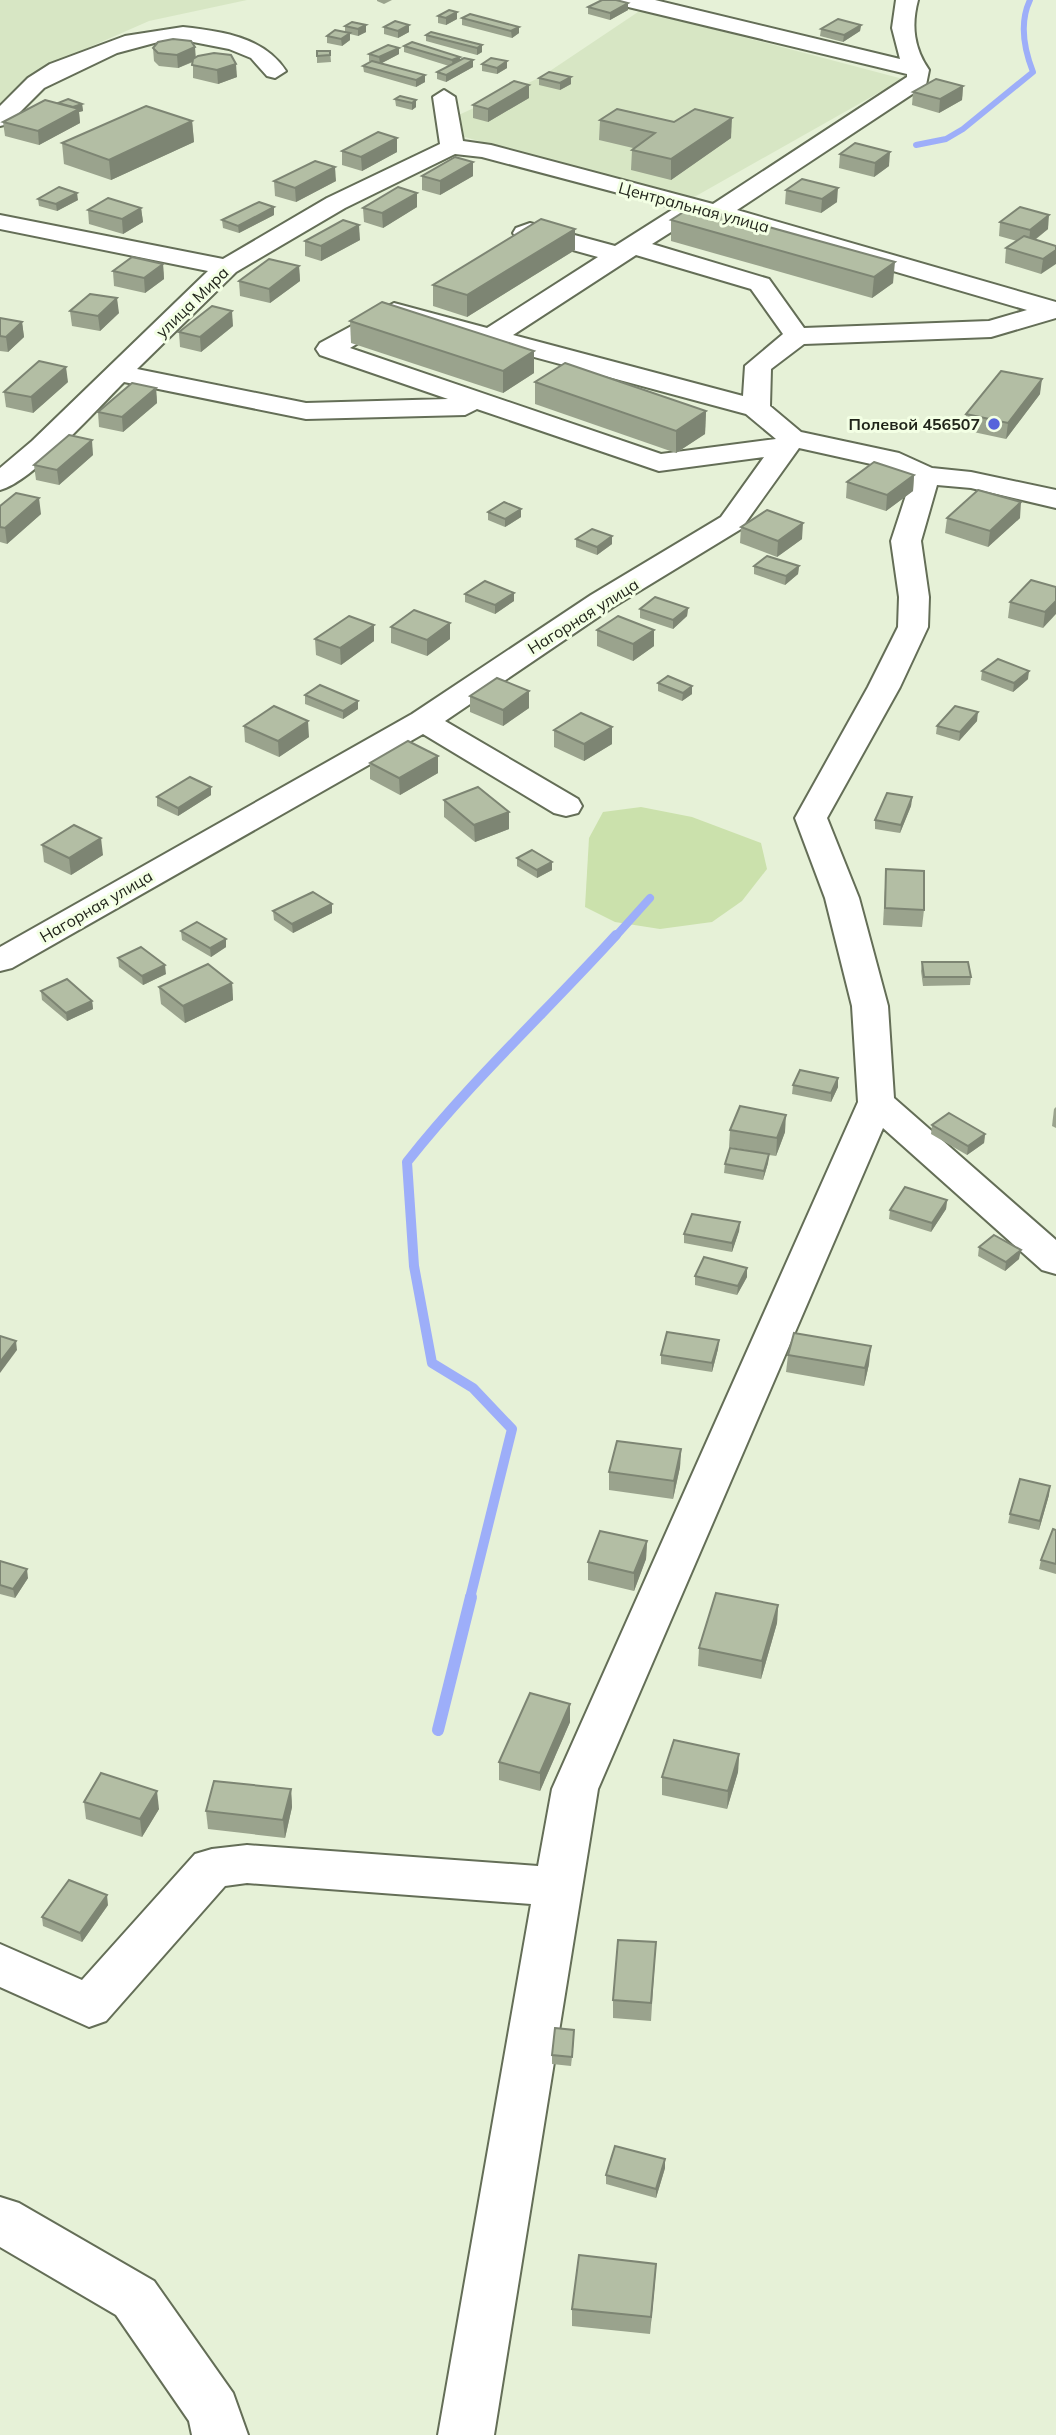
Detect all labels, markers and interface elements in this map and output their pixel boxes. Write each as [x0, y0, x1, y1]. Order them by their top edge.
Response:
street label: Центральная улица [616, 177, 772, 237]
street label: улица Мира [151, 262, 233, 342]
place label: Полевой 456507 [849, 414, 980, 434]
marker: Полевой 456507 [986, 416, 1002, 432]
street label: Нагорная улица [524, 574, 642, 658]
street label: Нагорная улица [36, 866, 156, 946]

